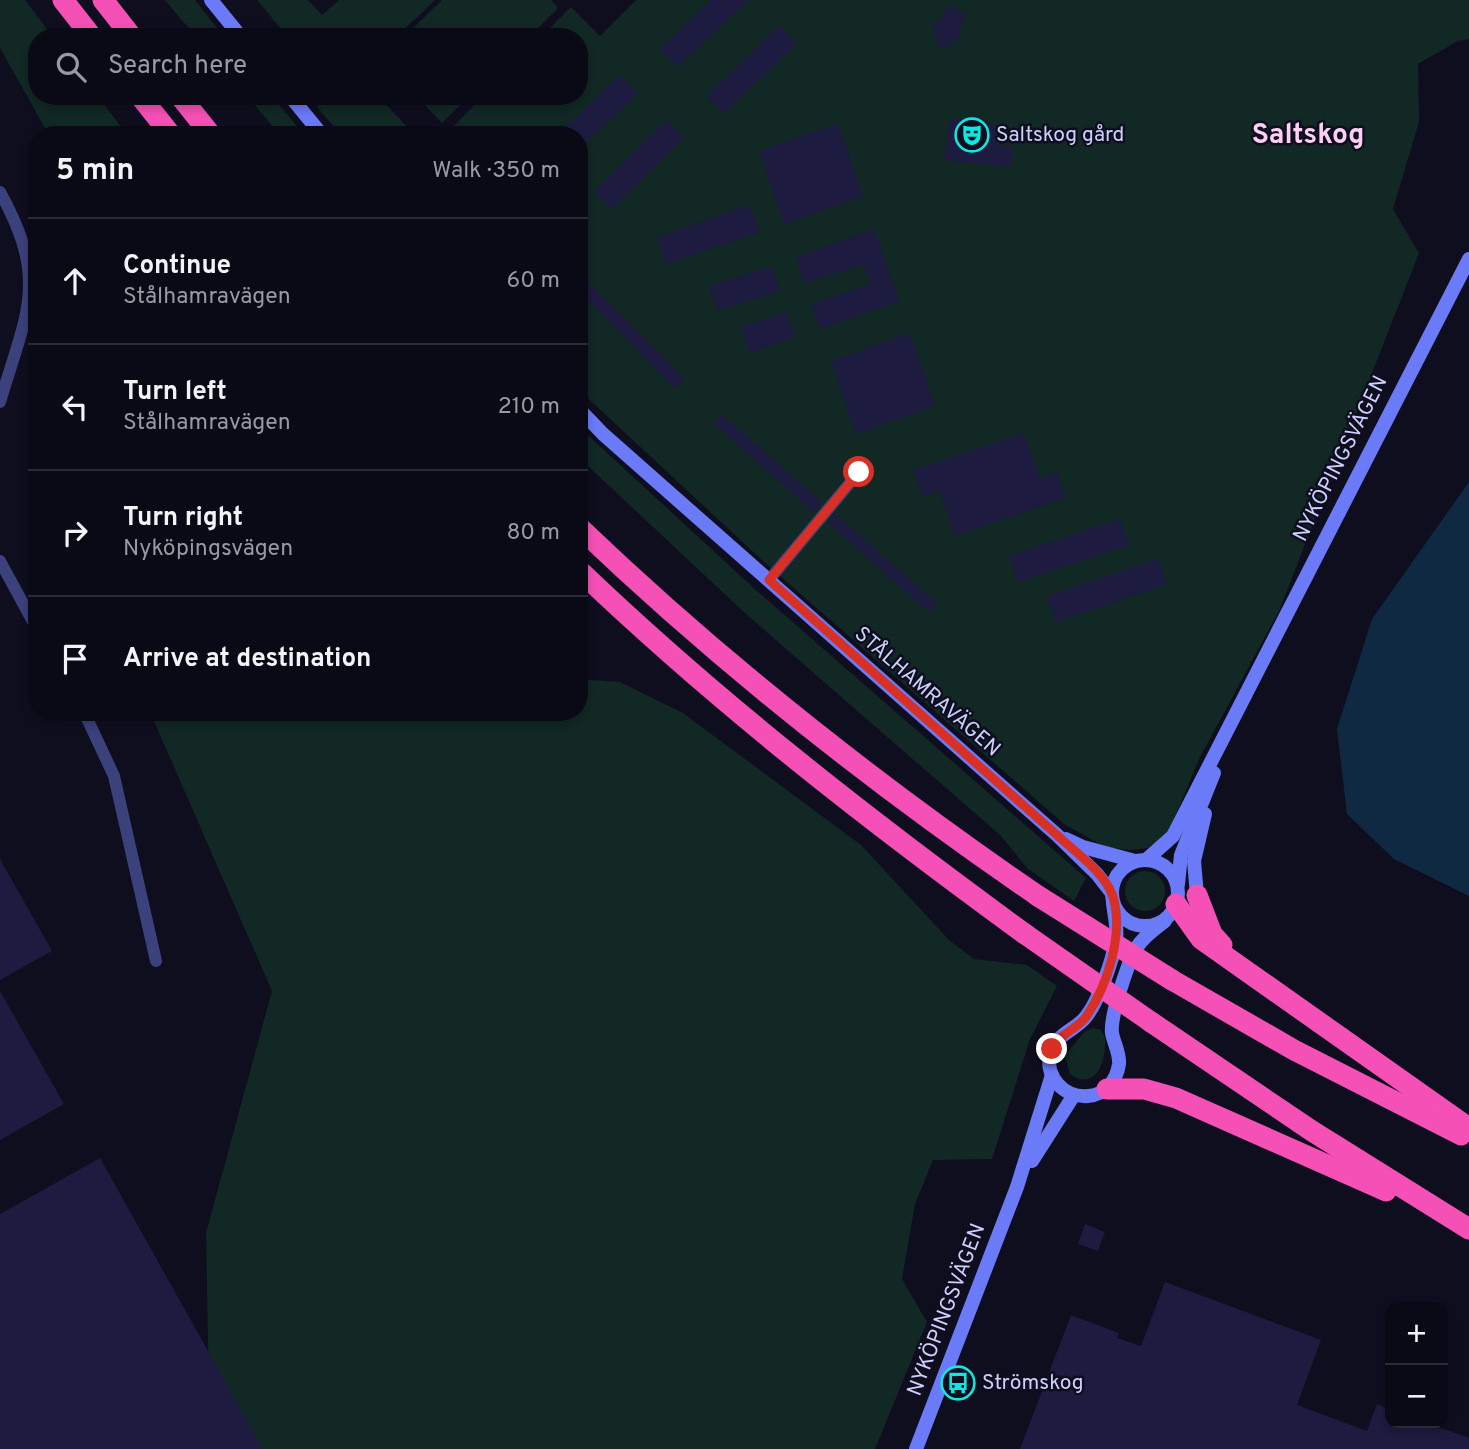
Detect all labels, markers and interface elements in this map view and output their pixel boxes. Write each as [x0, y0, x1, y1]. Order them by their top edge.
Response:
search box [28, 28, 588, 105]
icon: search [52, 48, 90, 86]
text: Search here [108, 50, 247, 83]
theatre icon: Saltskog gård [953, 116, 991, 154]
district label: Saltskog [1252, 118, 1364, 154]
place label: Saltskog gård [996, 122, 1124, 149]
text: 5 min [56, 153, 134, 190]
text: Walk · 350 m [432, 157, 560, 186]
text: Continue [123, 250, 231, 283]
icon: ahead [56, 262, 94, 300]
text: 60 m [507, 267, 560, 296]
text: Stålhamravägen [123, 283, 291, 312]
street label: NYKÖPINGSVÄGEN [1288, 371, 1394, 547]
text: Turn left [123, 376, 227, 409]
icon: left [56, 388, 94, 426]
text: 210 m [498, 393, 560, 422]
text: Stålhamravägen [123, 409, 291, 438]
route start [843, 456, 874, 487]
text: Turn right [123, 502, 243, 535]
icon: right [56, 514, 94, 552]
text: 80 m [507, 519, 560, 548]
text: Nyköpingsvägen [123, 535, 293, 564]
street label: STÅLHAMRAVÄGEN [848, 621, 1006, 763]
icon: arrive [56, 640, 94, 678]
text: Arrive at destination [123, 643, 371, 676]
route end [1036, 1033, 1067, 1064]
street label: NYKÖPINGSVÄGEN [902, 1220, 992, 1400]
map controls [1385, 1302, 1448, 1428]
button: + [1385, 1302, 1448, 1365]
bus stop icon: Strömskog [939, 1364, 977, 1402]
button: − [1385, 1365, 1448, 1428]
place label: Strömskog [982, 1370, 1084, 1397]

